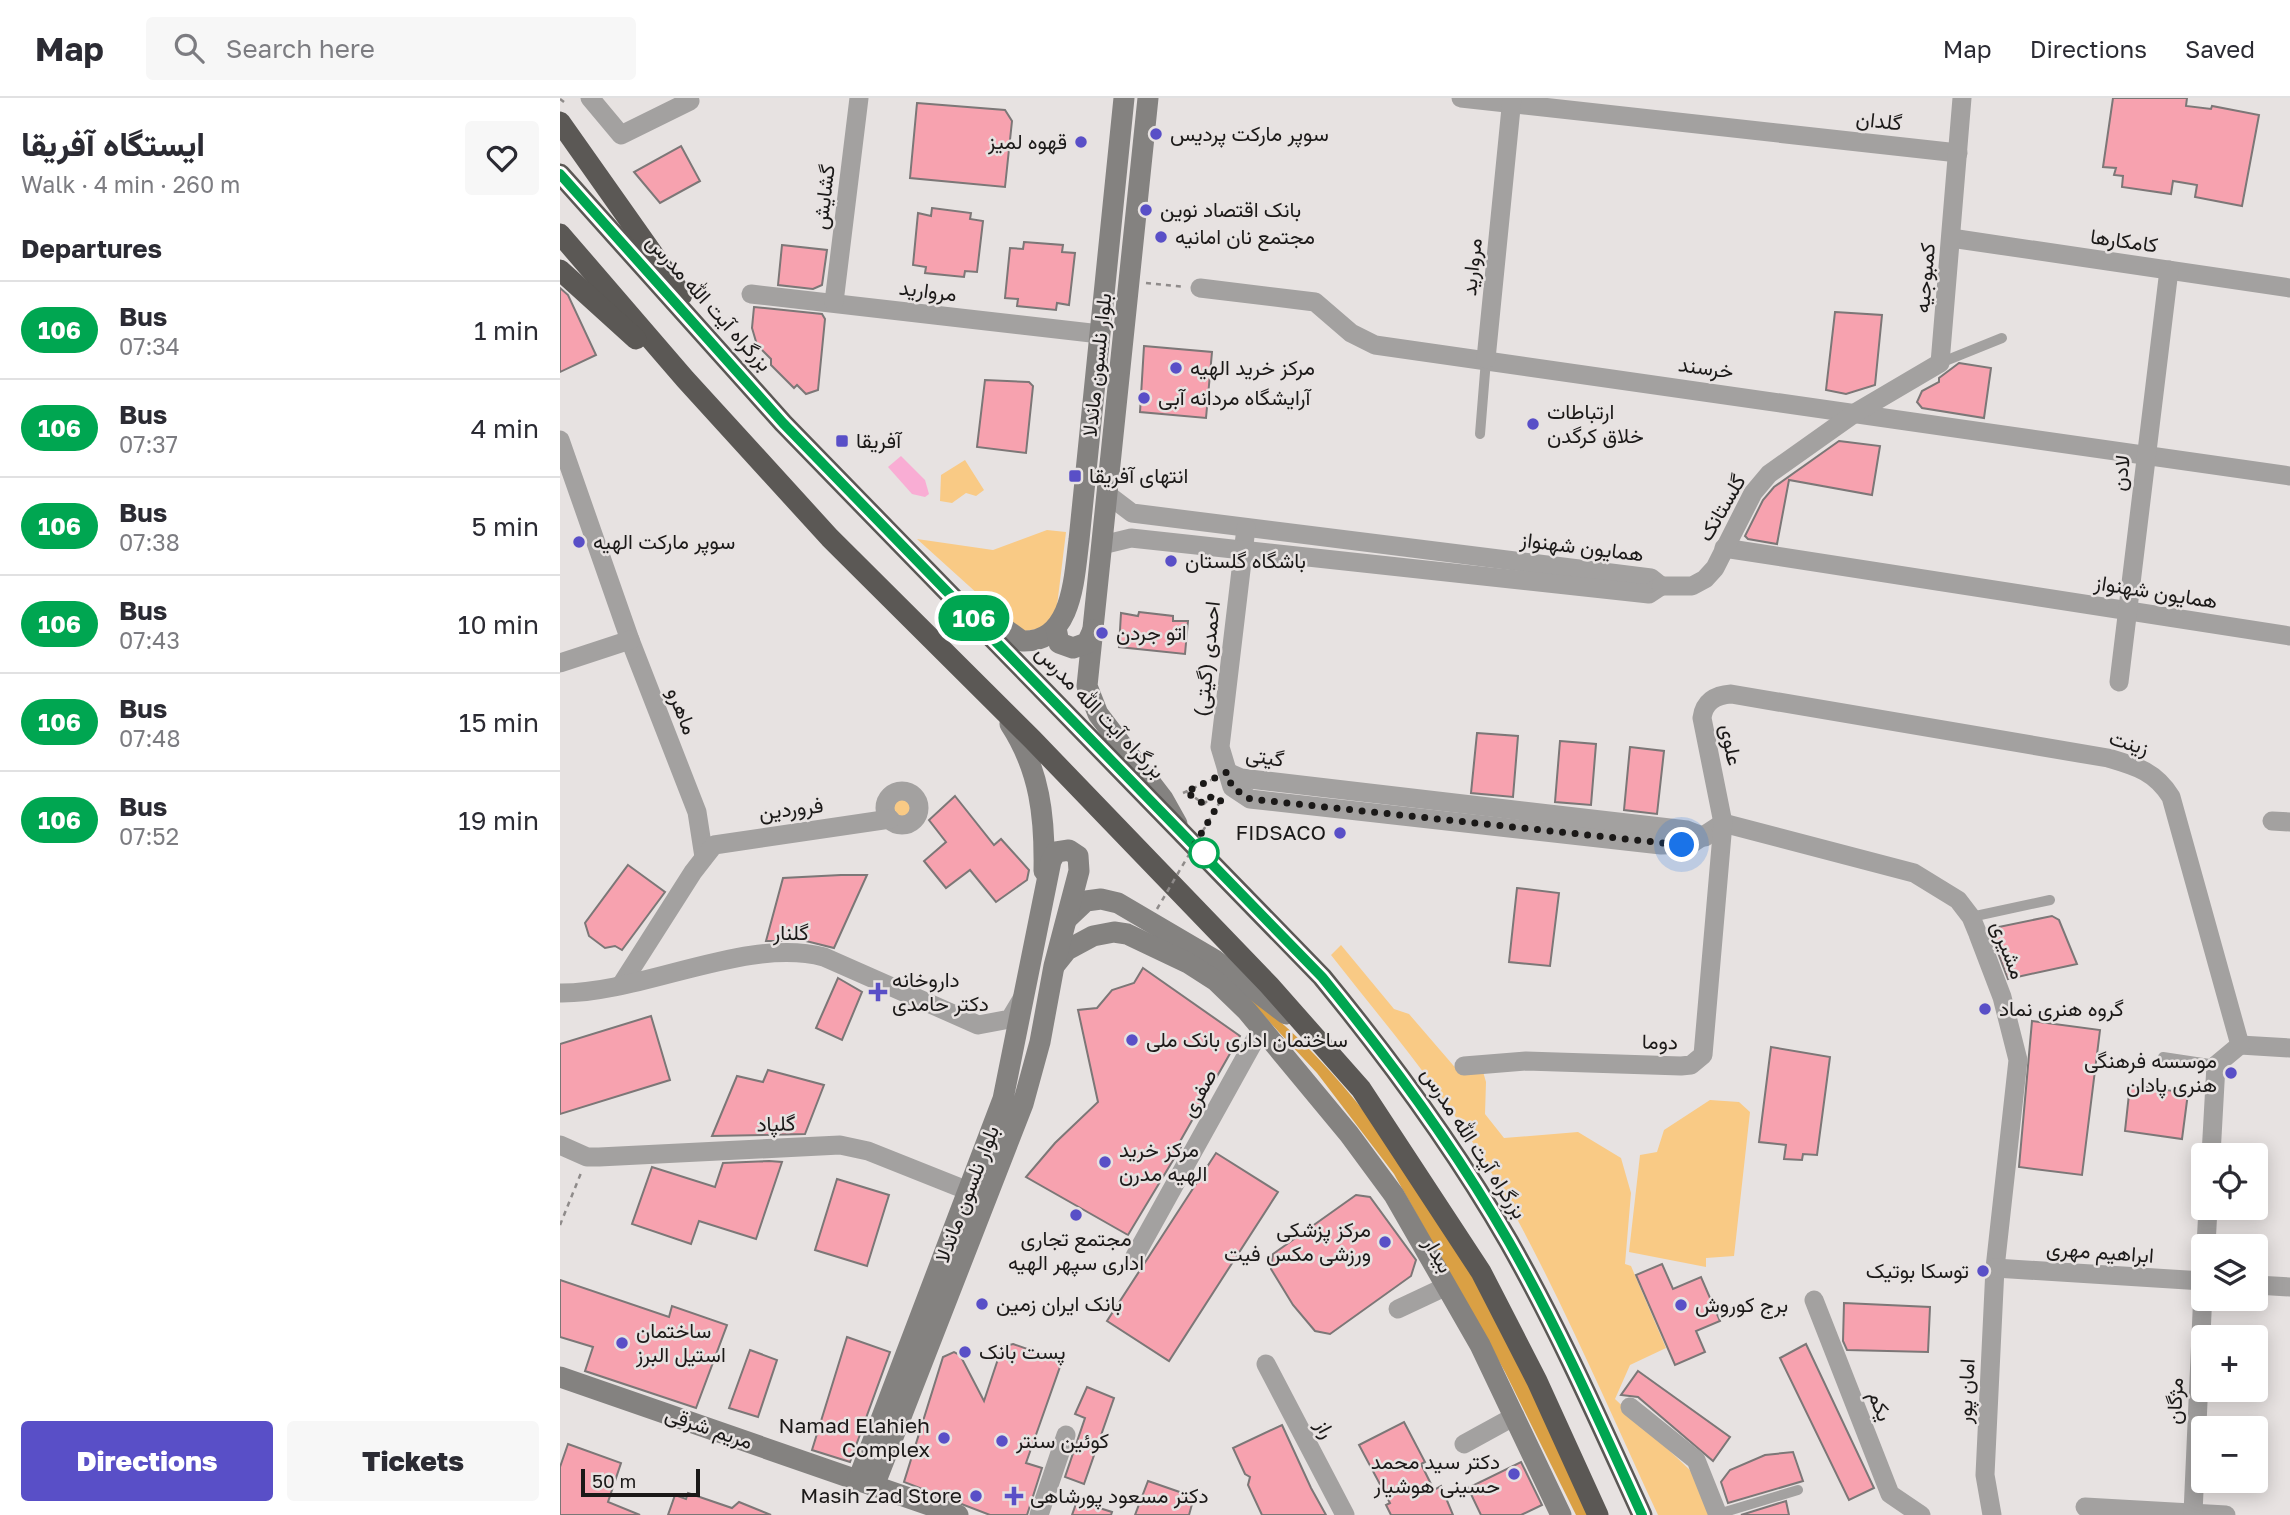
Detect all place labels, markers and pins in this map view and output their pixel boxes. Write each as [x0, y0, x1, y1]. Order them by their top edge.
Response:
place label: سوپر مارکت پردیس [1170, 120, 1329, 148]
marker: سوپر مارکت پردیس [1148, 126, 1164, 142]
place label: قهوه لمیز [987, 128, 1067, 155]
marker: قهوه لمیز [1073, 134, 1089, 150]
place label: بانک اقتصاد نوین [1160, 196, 1301, 223]
marker: بانک اقتصاد نوین [1138, 202, 1154, 218]
place label: مجتمع نان امانیه [1175, 223, 1315, 251]
marker: مجتمع نان امانیه [1153, 229, 1169, 245]
place label: مرکز خرید الهیه [1190, 354, 1315, 381]
marker: مرکز خرید الهیه [1168, 360, 1184, 376]
place label: آرایشگاه مردانه آبی [1158, 384, 1313, 411]
marker: آرایشگاه مردانه آبی [1136, 390, 1152, 406]
place label: ارتباطات خلاق کرگدن [1547, 398, 1644, 449]
marker: ارتباطات خلاق کرگدن [1525, 416, 1541, 432]
place label: آفریقا [856, 427, 903, 454]
marker: آفریقا [834, 433, 850, 449]
place label: انتهای آفریقا [1089, 462, 1188, 489]
marker: انتهای آفریقا [1067, 468, 1083, 484]
place label: سوپر ماركت الهيه [593, 528, 735, 556]
marker: سوپر ماركت الهيه [571, 534, 587, 550]
place label: باشگاه گلستان [1185, 547, 1306, 573]
marker: باشگاه گلستان [1163, 553, 1179, 569]
place label: اتو جردن [1116, 619, 1187, 646]
marker: اتو جردن [1094, 625, 1110, 641]
place label: FIDSACO [1236, 819, 1326, 845]
marker: FIDSACO [1332, 825, 1348, 841]
unlabelled marker [1189, 838, 1219, 868]
place label: داروخانه دکتر حامدی [892, 966, 989, 1017]
marker: داروخانه دکتر حامدی [870, 984, 886, 1000]
place label: گروه هنری نماد [1999, 995, 2124, 1022]
marker: گروه هنری نماد [1977, 1001, 1993, 1017]
place label: ساختمان اداری بانک ملی [1146, 1026, 1348, 1053]
marker: ساختمان اداری بانک ملی [1124, 1032, 1140, 1048]
place label: موسسه فرهنگی هنری پادان [2084, 1047, 2217, 1099]
marker: موسسه فرهنگی هنری پادان [2223, 1065, 2239, 1081]
place label: مرکز خرید الهیه مدرن [1119, 1136, 1207, 1187]
marker: مرکز خرید الهیه مدرن [1097, 1154, 1113, 1170]
marker: مجتمع تجاری اداری سپهر الهیه [1068, 1207, 1084, 1223]
place label: مرکز پزشکی ورزشی مکس فیت [1224, 1216, 1371, 1267]
place label: مجتمع تجاری اداری سپهر الهیه [1008, 1225, 1144, 1277]
marker: مرکز پزشکی ورزشی مکس فیت [1377, 1234, 1393, 1250]
place label: توسکا بوتیک [1866, 1257, 1969, 1284]
marker: توسکا بوتیک [1975, 1263, 1991, 1279]
place label: بانک ایران زمین [996, 1290, 1122, 1317]
place label: برج کوروش [1695, 1291, 1788, 1319]
marker: بانک ایران زمین [974, 1296, 990, 1312]
marker: برج کوروش [1673, 1297, 1689, 1313]
place label: ساختمان استیل البرز [635, 1317, 726, 1368]
marker: ساختمان استیل البرز [614, 1335, 630, 1351]
place label: پست بانک [979, 1338, 1066, 1366]
marker: پست بانک [957, 1344, 973, 1360]
place label: Namad Elahieh Complex [779, 1412, 930, 1462]
place label: کوئین سنتر [1015, 1427, 1109, 1454]
marker: Namad Elahieh Complex [936, 1430, 952, 1446]
marker: کوئین سنتر [994, 1433, 1010, 1449]
place label: دکتر سید محمد حسینی هوشیار [1371, 1448, 1500, 1499]
marker: دکتر سید محمد حسینی هوشیار [1506, 1466, 1522, 1482]
place label: Masih Zad Store [800, 1482, 962, 1508]
place label: دکتر مسعود پورشاهی [1030, 1482, 1208, 1510]
marker: دکتر مسعود پورشاهی [1004, 1486, 1024, 1506]
marker: Masih Zad Store [968, 1488, 984, 1504]

